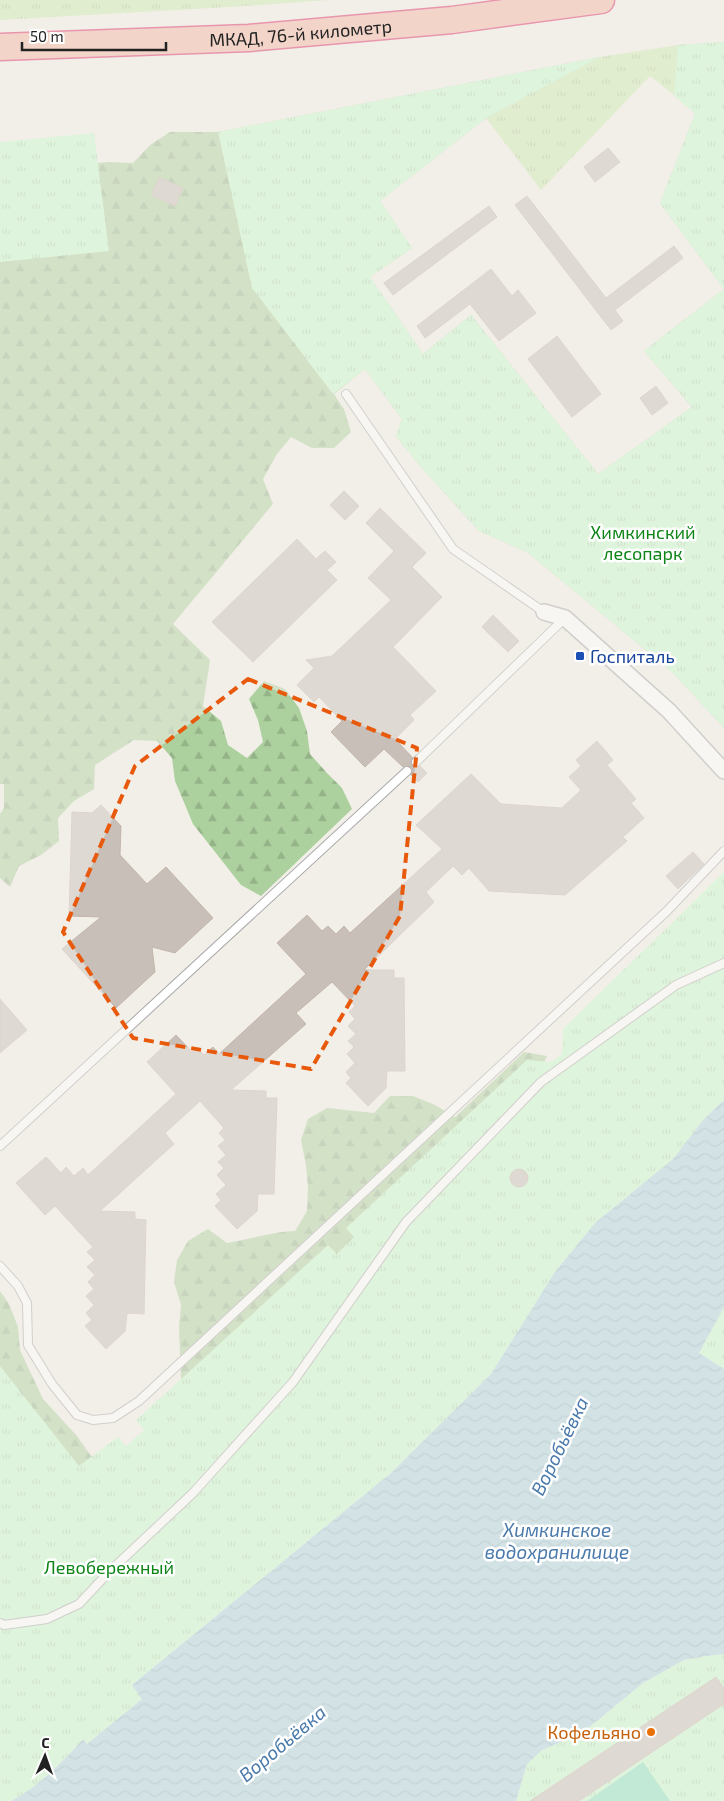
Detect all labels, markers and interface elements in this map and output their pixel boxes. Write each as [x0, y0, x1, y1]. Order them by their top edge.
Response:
street label: МКАД, 76-й километр [209, 14, 393, 50]
scale bar [22, 20, 166, 52]
text: 50 m [30, 27, 64, 45]
park label: Химкинский лесопарк [590, 521, 696, 564]
place label: Госпиталь [590, 645, 675, 667]
marker: Госпиталь [574, 650, 586, 662]
water label: Воробьёвка [525, 1393, 593, 1499]
water label: Химкинское водохранилище [485, 1518, 629, 1563]
park label: Левобережный [44, 1556, 174, 1578]
water label: Воробьёвка [234, 1700, 330, 1786]
place label: Кофельяно [547, 1721, 641, 1743]
marker: Кофельяно [645, 1726, 657, 1738]
north arrow [20, 1731, 70, 1781]
text: С [41, 1734, 50, 1751]

